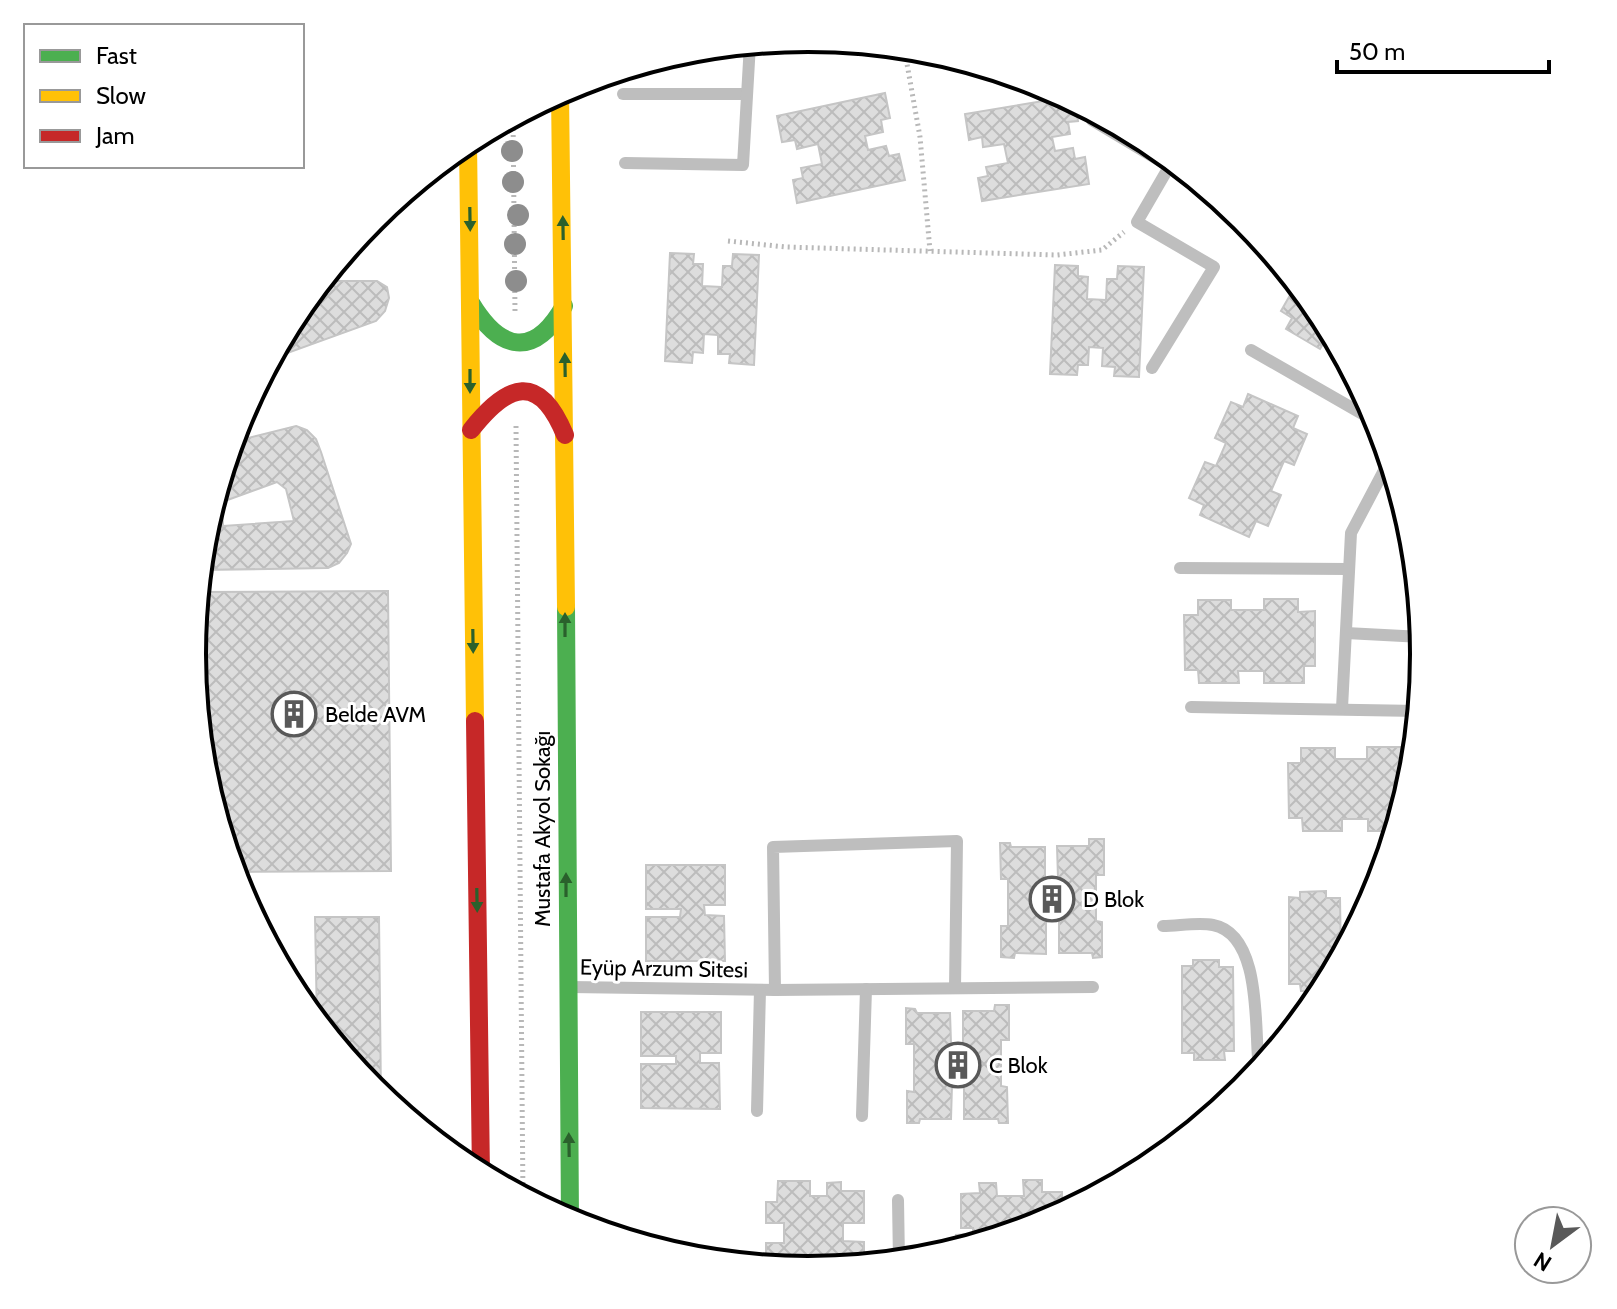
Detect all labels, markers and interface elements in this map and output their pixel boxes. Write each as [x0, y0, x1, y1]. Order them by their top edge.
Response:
legend [24, 24, 304, 168]
scale bar [1337, 24, 1549, 74]
text: 50 m [1349, 37, 1405, 66]
text: Fast [96, 41, 137, 70]
text: Slow [96, 81, 146, 110]
text: Jam [95, 121, 134, 150]
one-way arrow [464, 207, 476, 232]
one-way arrow [556, 215, 569, 240]
one-way arrow [559, 352, 571, 377]
one-way arrow [464, 369, 476, 394]
one-way arrow [559, 612, 571, 637]
one-way arrow [467, 629, 479, 654]
building icon: Belde AVM [270, 690, 318, 738]
place label: Belde AVM [325, 701, 426, 728]
street label: Mustafa Akyol Sokağı [529, 731, 556, 927]
one-way arrow [560, 872, 572, 897]
building icon: D Blok [1028, 875, 1076, 923]
place label: D Blok [1083, 886, 1144, 913]
one-way arrow [471, 888, 484, 913]
street label: Eyüp Arzum Sitesi [580, 954, 748, 983]
building icon: C Blok [934, 1041, 982, 1089]
place label: C Blok [989, 1052, 1048, 1079]
one-way arrow [563, 1132, 575, 1157]
north arrow [1513, 1205, 1593, 1285]
text: N [1529, 1246, 1556, 1277]

